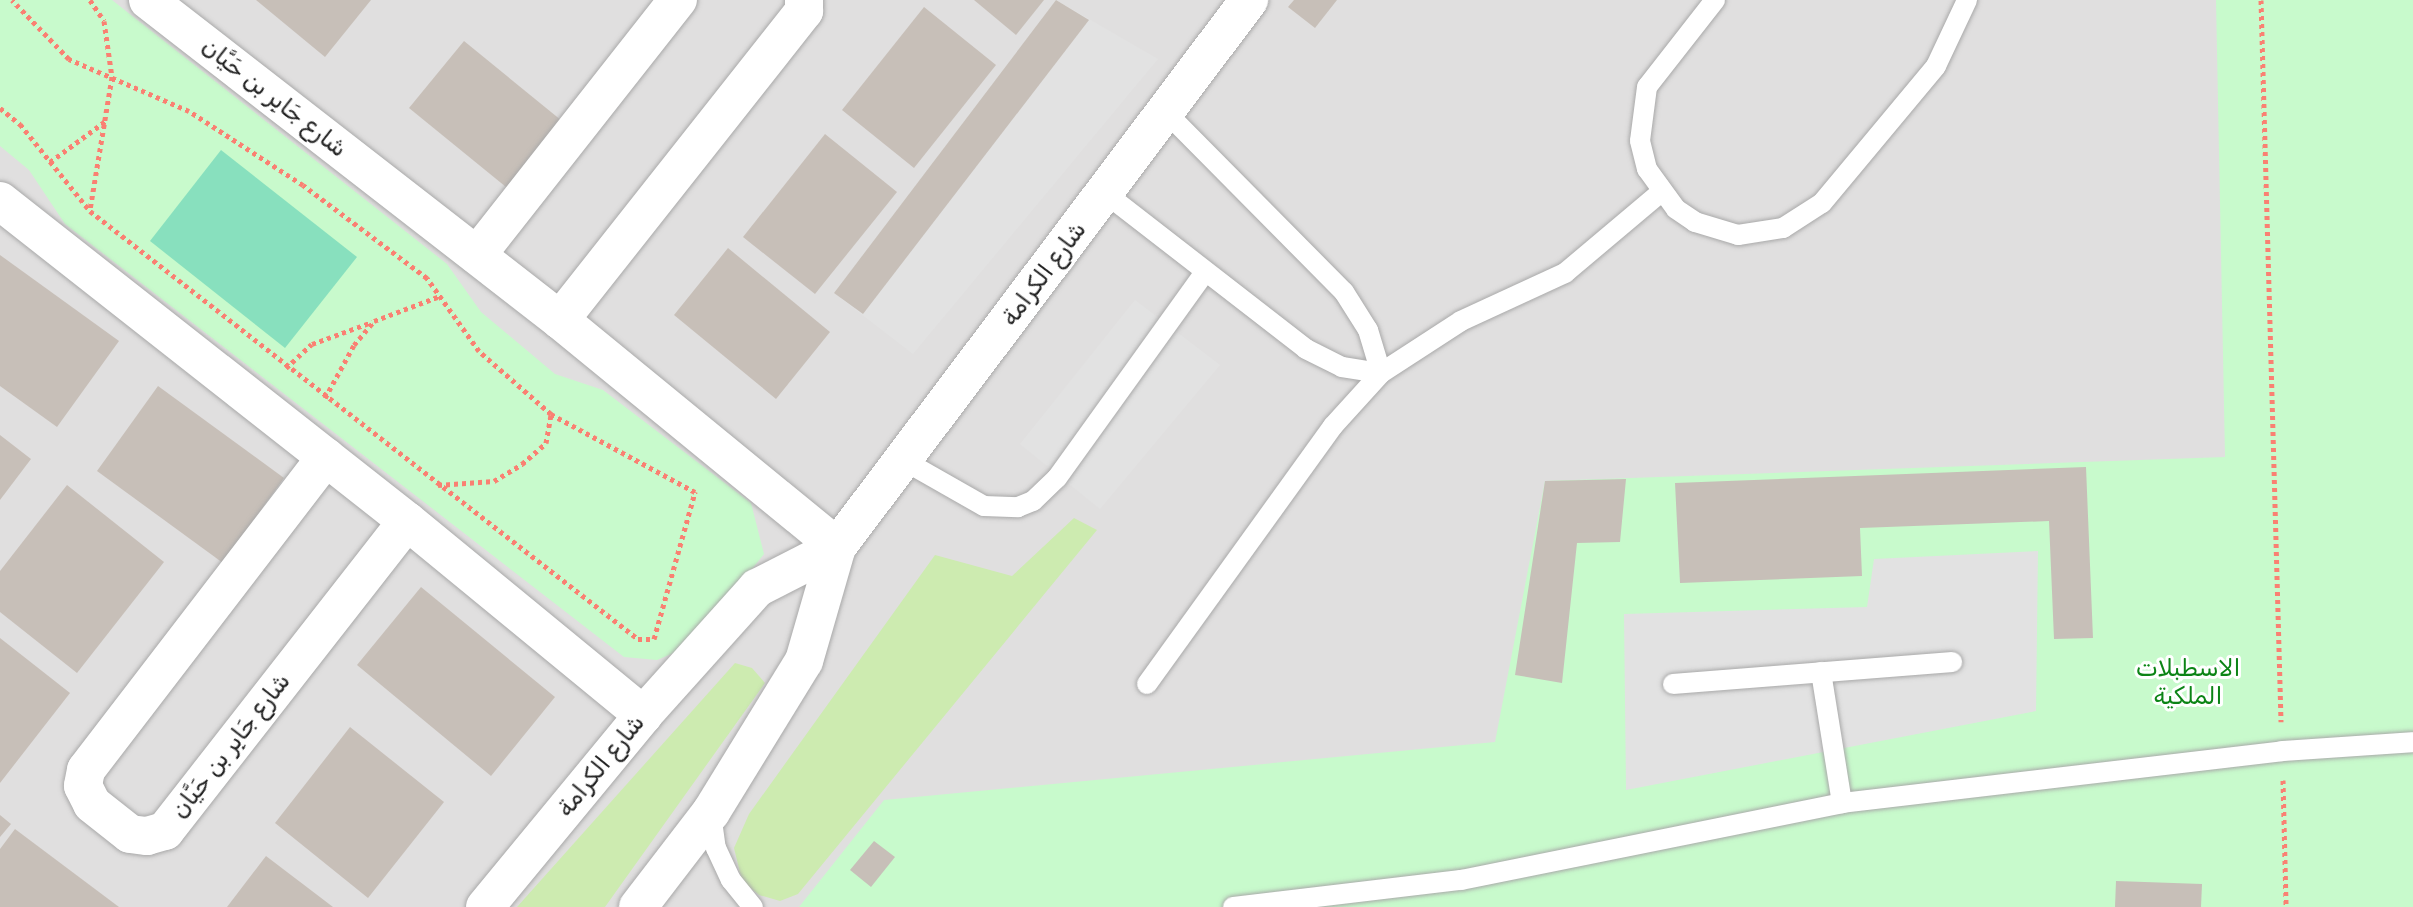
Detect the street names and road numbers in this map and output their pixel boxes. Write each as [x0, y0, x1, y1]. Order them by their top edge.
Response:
street label: شارع جَابِر بن حَيَّان [196, 32, 352, 164]
street label: شارع الكرامة [995, 216, 1093, 332]
street label: شارع جَابِر بن حَيَّان [165, 668, 297, 824]
street label: شارع الكرامة [551, 709, 651, 823]

